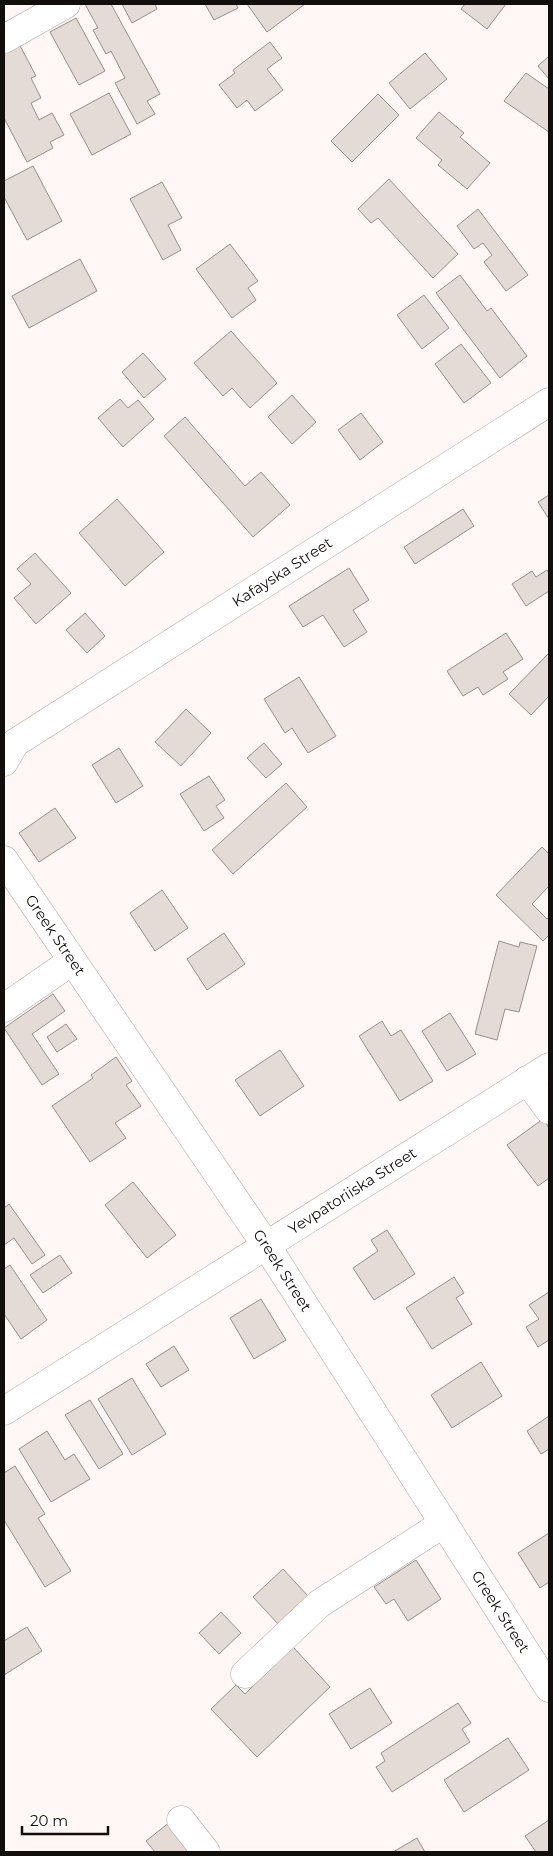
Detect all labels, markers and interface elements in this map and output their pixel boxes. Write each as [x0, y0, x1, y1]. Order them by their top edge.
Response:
street label: Kafayska Street [228, 533, 336, 611]
street label: Greek Street [21, 891, 90, 979]
street label: Yevpatoriiska Street [284, 1143, 420, 1238]
street label: Greek Street [249, 1226, 316, 1315]
street label: Greek Street [467, 1567, 534, 1656]
scale bar [22, 1804, 109, 1836]
text: 20 m [30, 1811, 68, 1830]

